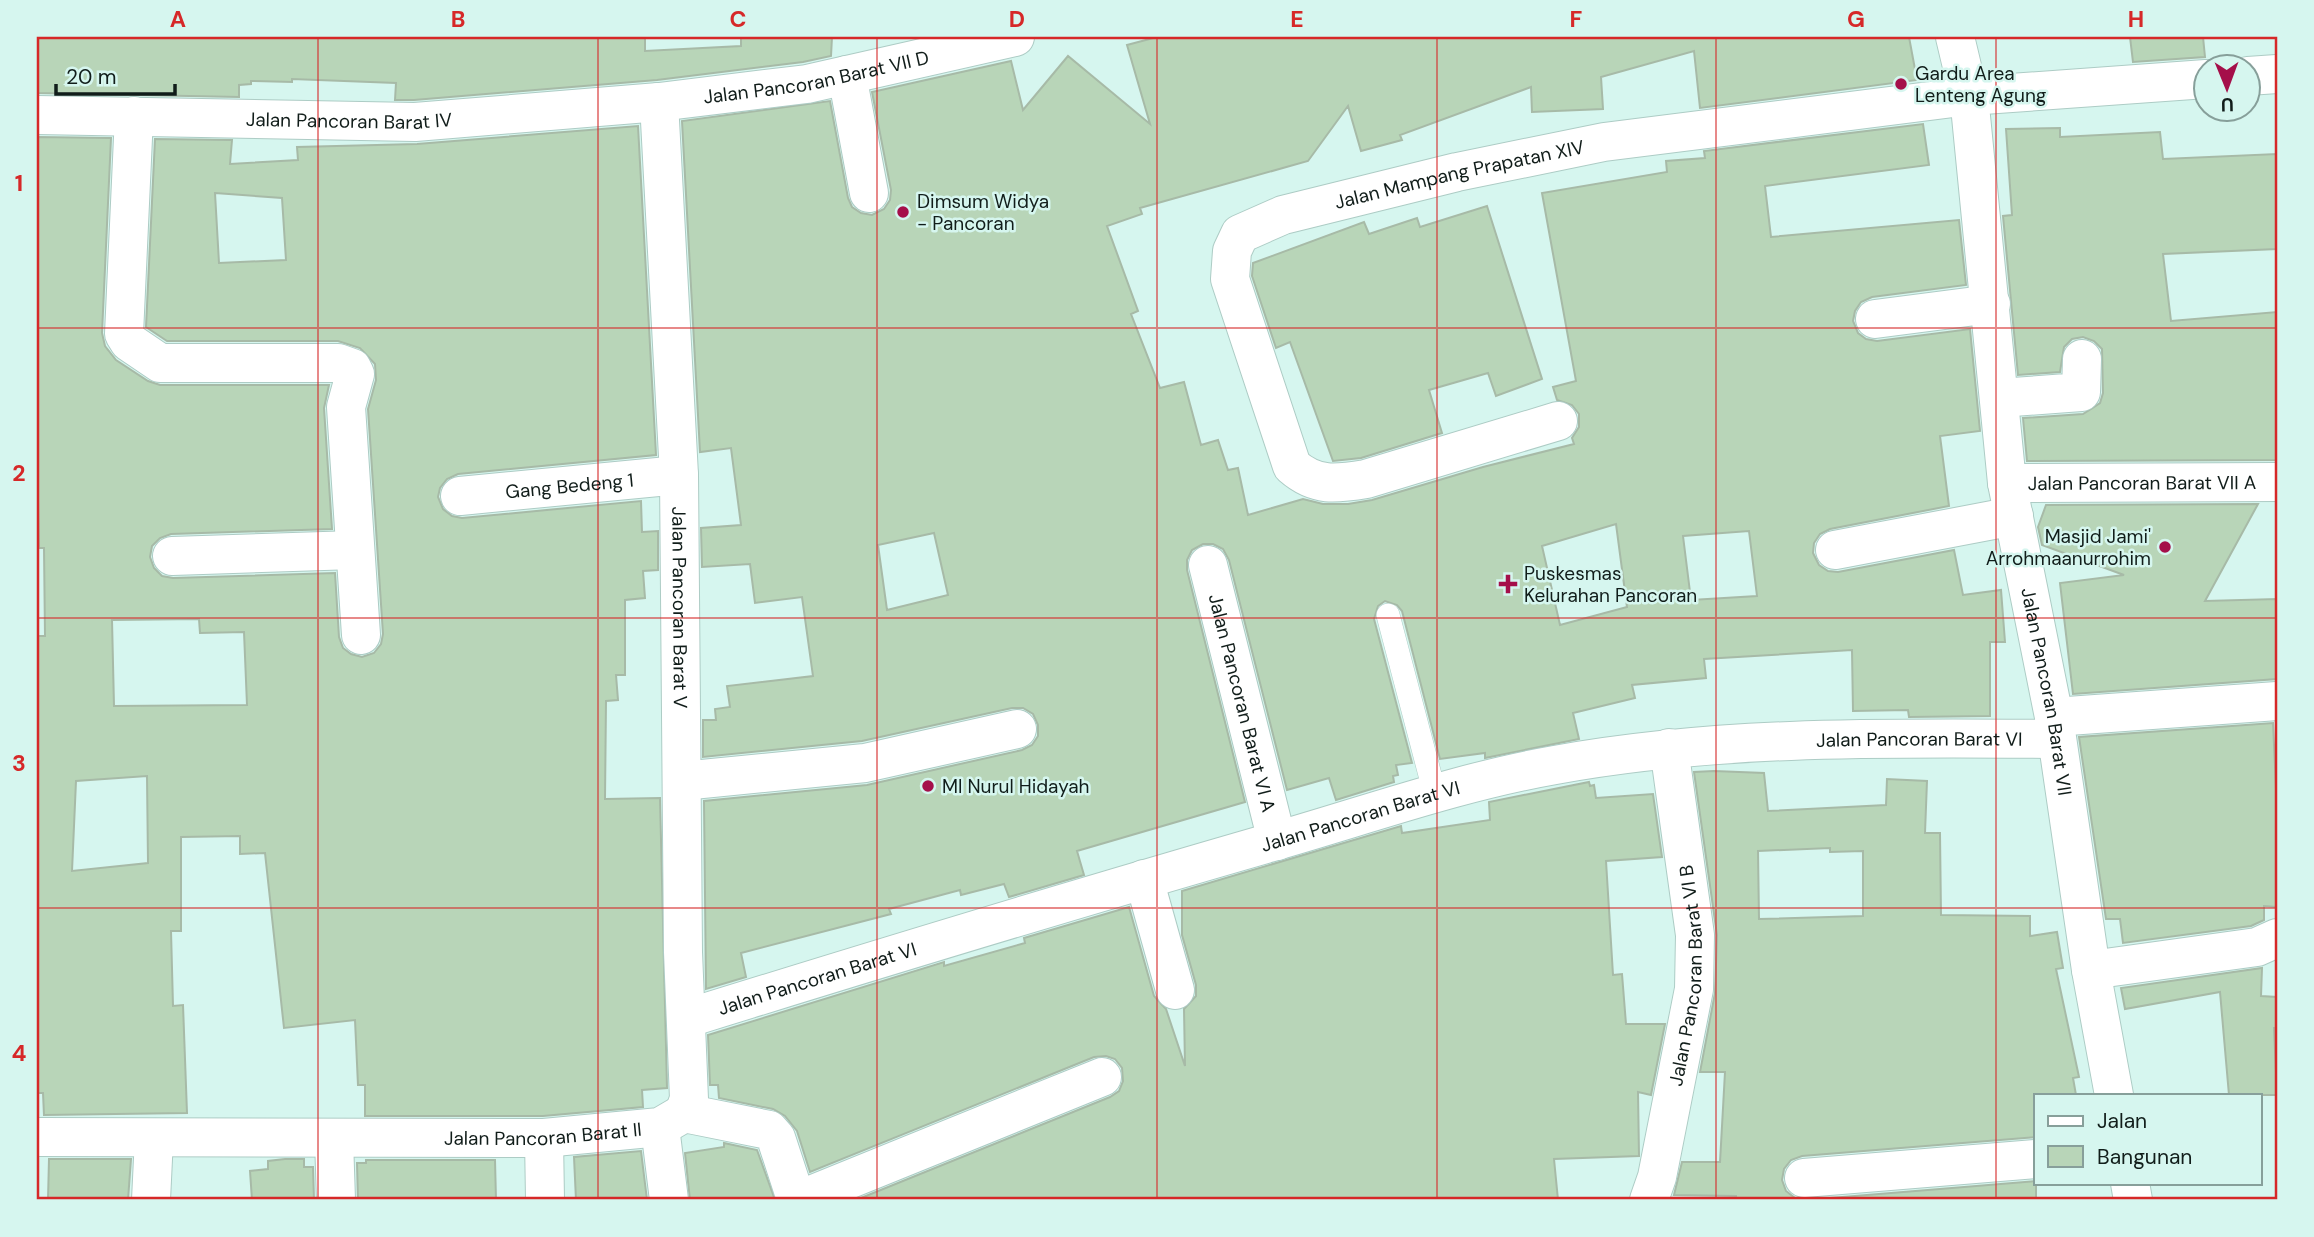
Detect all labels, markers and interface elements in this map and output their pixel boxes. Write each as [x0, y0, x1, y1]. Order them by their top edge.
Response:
text: A [170, 4, 186, 34]
text: B [451, 4, 465, 34]
text: C [730, 4, 746, 34]
text: D [1009, 4, 1025, 34]
text: E [1290, 4, 1304, 34]
text: F [1570, 4, 1583, 34]
text: G [1847, 4, 1865, 34]
text: H [2128, 4, 2144, 34]
street label: Jalan Pancoran Barat VII D [702, 45, 931, 110]
scale bar [56, 52, 175, 96]
north arrow [2192, 52, 2262, 122]
place label: Gardu Area Lenteng Agung [1915, 61, 2047, 108]
text: 20 m [66, 63, 117, 91]
marker: Gardu Area Lenteng Agung [1893, 76, 1909, 92]
text: U [2221, 92, 2234, 117]
street label: Jalan Pancoran Barat IV [246, 107, 453, 135]
street label: Jalan Mampang Prapatan XIV [1332, 134, 1587, 215]
text: 1 [15, 168, 23, 198]
place label: Dimsum Widya - Pancoran [917, 189, 1049, 236]
marker: Dimsum Widya - Pancoran [895, 204, 911, 220]
text: 2 [12, 458, 26, 488]
street label: Gang Bedeng 1 [504, 467, 635, 505]
street label: Jalan Pancoran Barat VII A [2028, 470, 2257, 496]
street label: Jalan Pancoran Barat V [666, 506, 693, 709]
place label: Masjid Jami' Arrohmaanurrohim [1986, 524, 2151, 571]
marker: Masjid Jami' Arrohmaanurrohim [2157, 539, 2173, 555]
place label: Puskesmas Kelurahan Pancoran [1524, 561, 1697, 608]
marker: Puskesmas Kelurahan Pancoran [1498, 574, 1518, 594]
street label: Jalan Pancoran Barat VII [2015, 586, 2077, 797]
street label: Jalan Pancoran Barat VI A [1203, 591, 1281, 815]
street label: Jalan Pancoran Barat VI [1816, 726, 2022, 753]
text: 3 [12, 748, 26, 778]
place label: MI Nurul Hidayah [942, 774, 1089, 799]
street label: Jalan Pancoran Barat VI [1258, 775, 1463, 858]
marker: MI Nurul Hidayah [920, 778, 936, 794]
street label: Jalan Pancoran Barat VI B [1663, 863, 1708, 1088]
street label: Jalan Pancoran Barat VI [715, 936, 919, 1021]
text: 4 [12, 1038, 27, 1068]
legend [2034, 1094, 2262, 1184]
text: Jalan [2097, 1107, 2147, 1135]
street label: Jalan Pancoran Barat II [444, 1117, 643, 1151]
text: Bangunan [2097, 1143, 2192, 1171]

